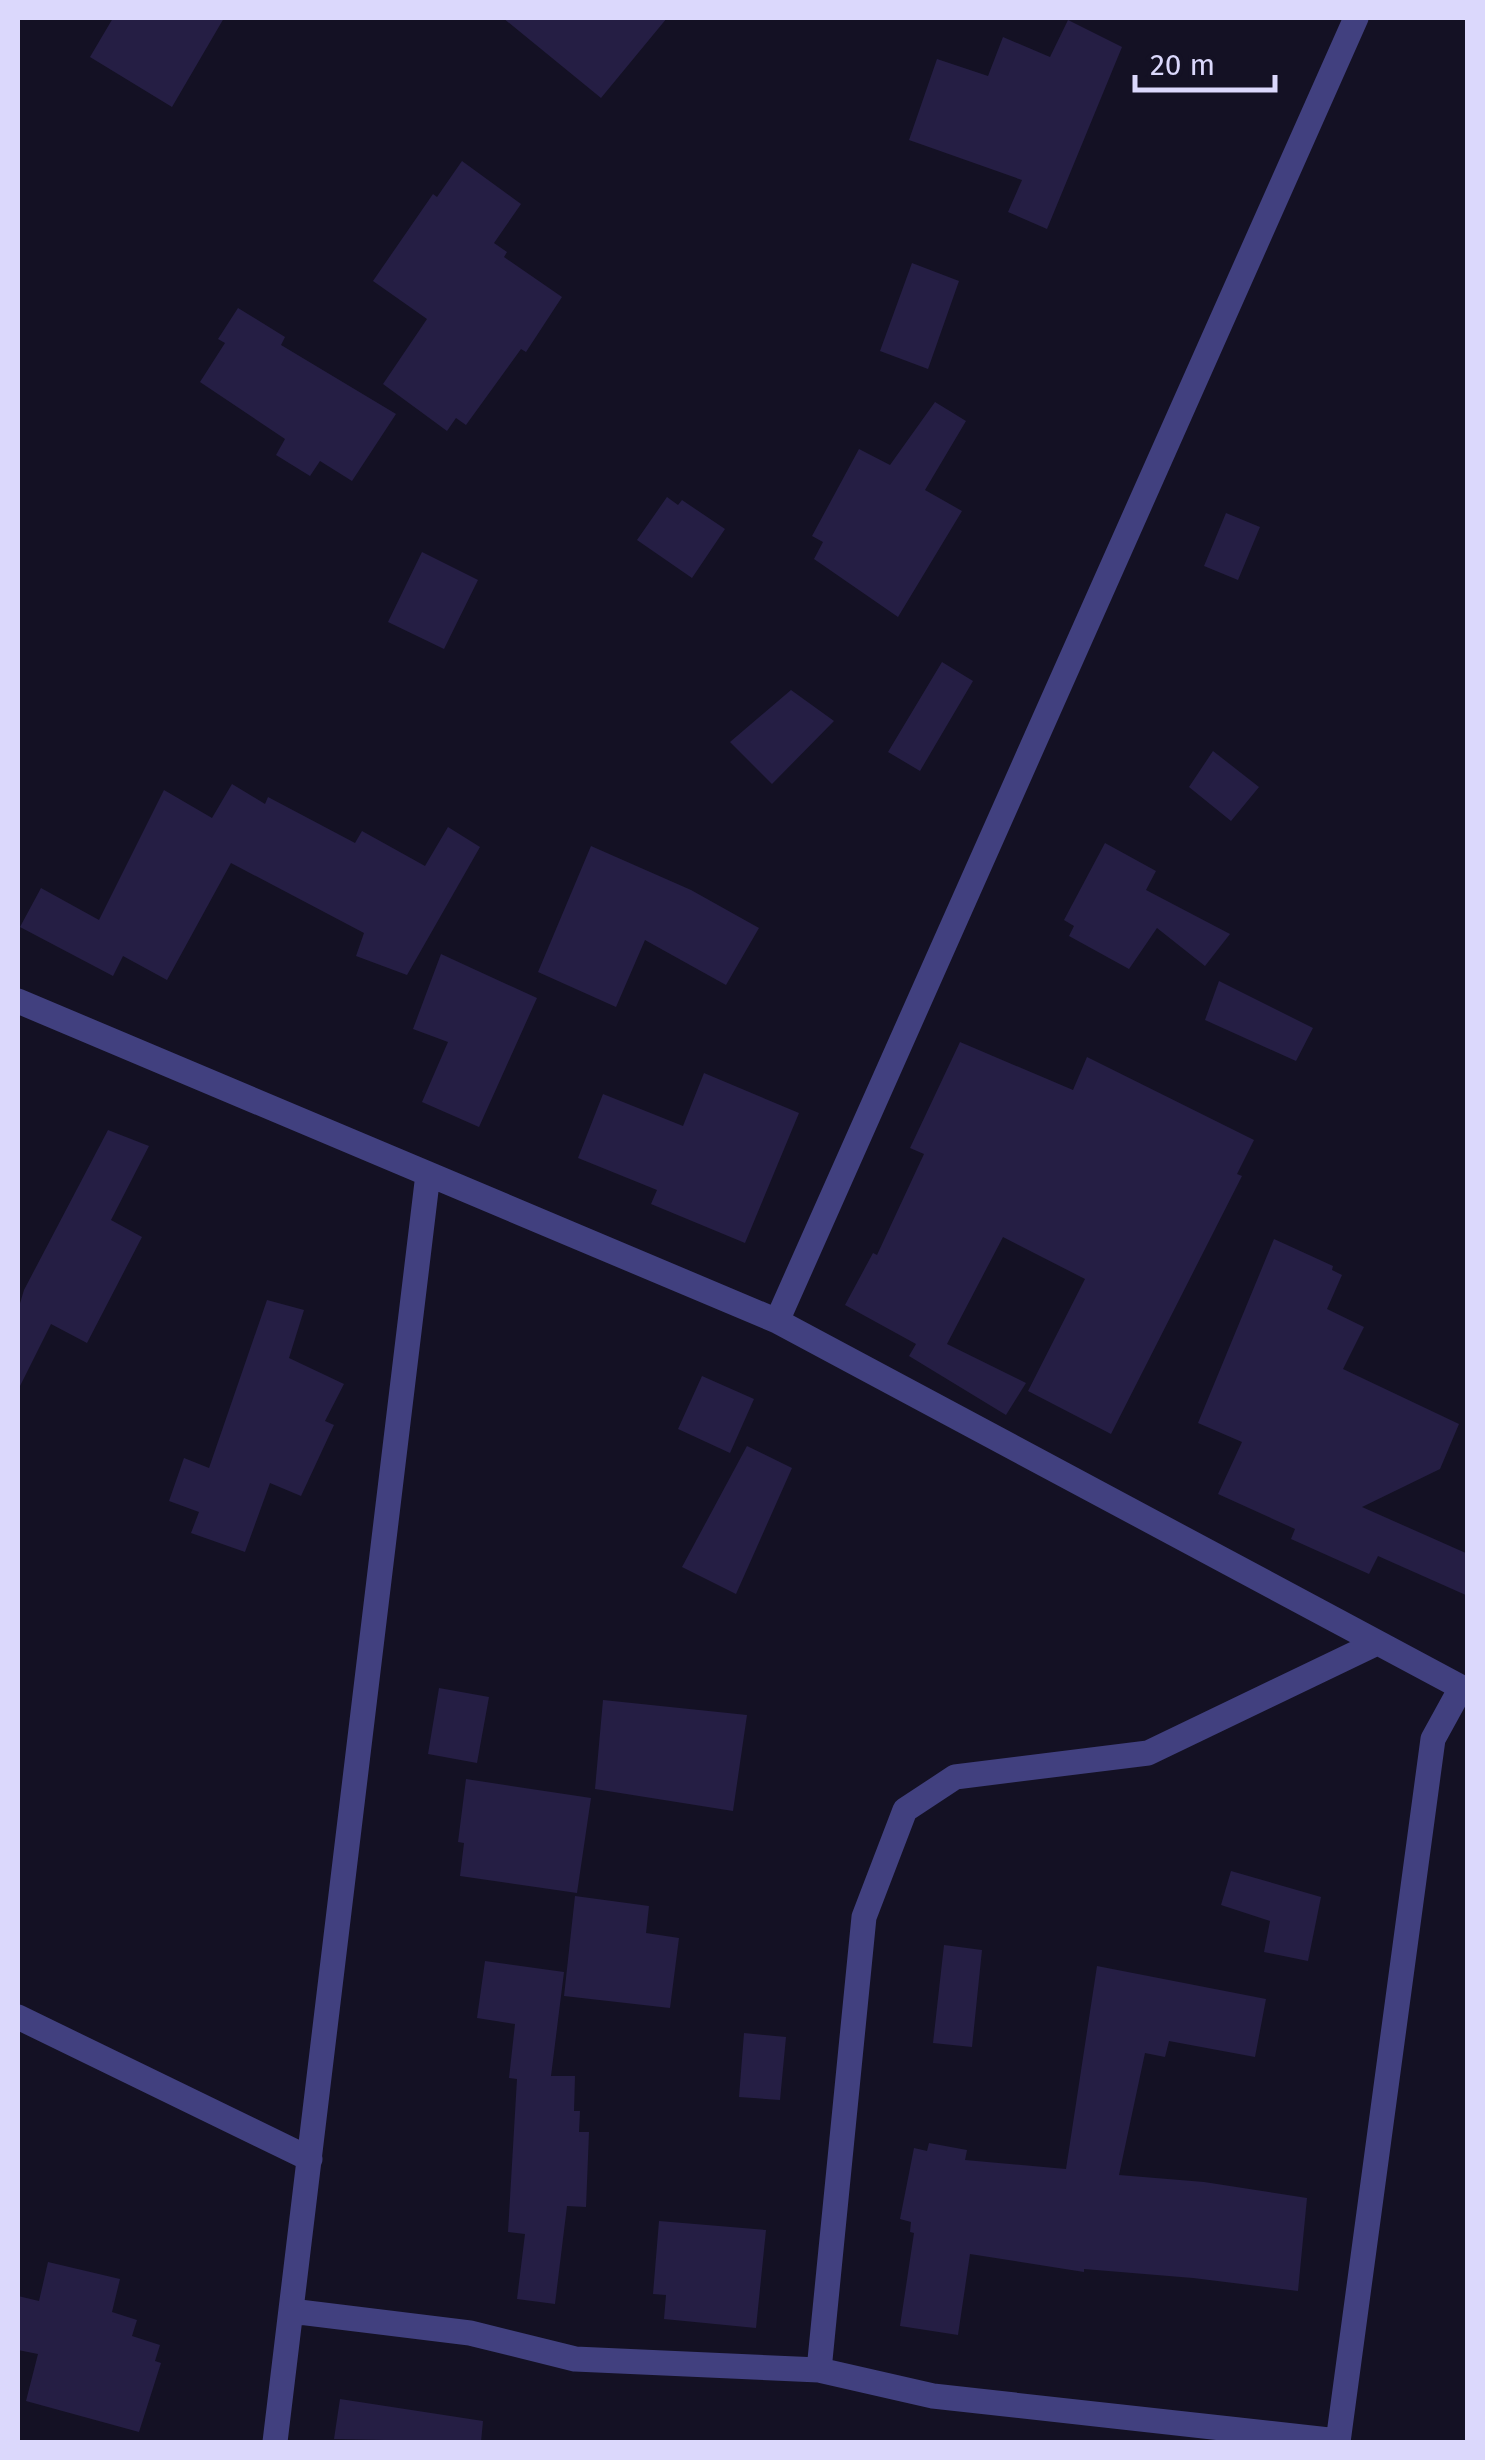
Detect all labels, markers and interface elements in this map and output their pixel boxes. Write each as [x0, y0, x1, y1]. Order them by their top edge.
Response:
scale bar [1135, 30, 1275, 92]
text: 20 m [1150, 47, 1215, 83]

